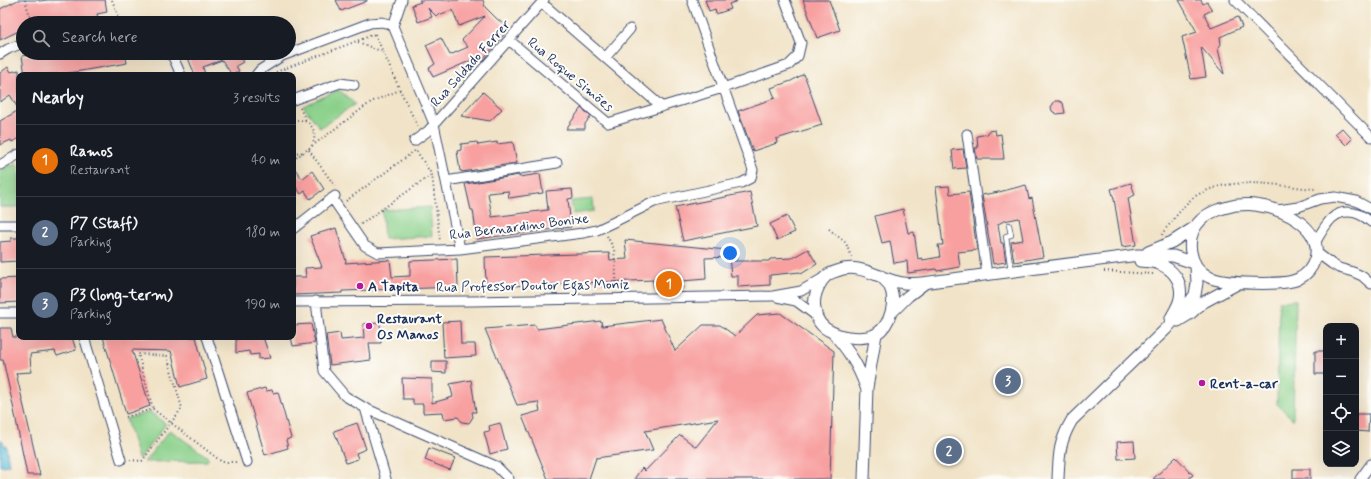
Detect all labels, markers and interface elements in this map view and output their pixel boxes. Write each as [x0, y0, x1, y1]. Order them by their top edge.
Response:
search box [16, 16, 296, 60]
street label: Rua Soldado Ferrer [427, 16, 515, 111]
icon: search [30, 27, 52, 49]
text: Search here [62, 28, 138, 48]
street label: Rua Roque Simões [524, 33, 617, 116]
text: Nearby [32, 87, 84, 109]
text: 3 results [233, 90, 280, 107]
text: Ramos [70, 142, 113, 162]
text: 1 [42, 152, 48, 169]
text: 40 m [251, 152, 280, 169]
text: Restaurant [70, 162, 130, 179]
street label: Rua Bernardino Bonixe [448, 209, 590, 244]
text: P7 (Staff) [70, 214, 137, 234]
text: 2 [42, 224, 48, 241]
text: 180 m [245, 224, 280, 241]
text: Parking [70, 234, 112, 251]
your location [720, 243, 740, 263]
pin: 1 [656, 269, 682, 299]
street label: Rua Professor Doutor Egas Moniz [436, 275, 630, 299]
place label: A Tapita [368, 278, 419, 296]
marker: A Tapita [355, 281, 365, 291]
text: P3 (long-term) [70, 286, 173, 306]
text: 3 [42, 296, 48, 313]
text: 190 m [245, 296, 280, 313]
text: Parking [70, 306, 112, 323]
place label: Restaurant Os Manos [377, 310, 442, 344]
marker: Restaurant Os Manos [364, 321, 374, 331]
map controls [1323, 323, 1359, 467]
button: + [1323, 323, 1359, 359]
button: − [1323, 359, 1359, 395]
pin: 3 [995, 366, 1021, 396]
place label: Rent-a-car [1210, 375, 1279, 393]
marker: Rent-a-car [1197, 378, 1207, 388]
button: locate [1323, 395, 1359, 431]
button: layers [1323, 431, 1359, 467]
pin: 2 [936, 436, 962, 466]

